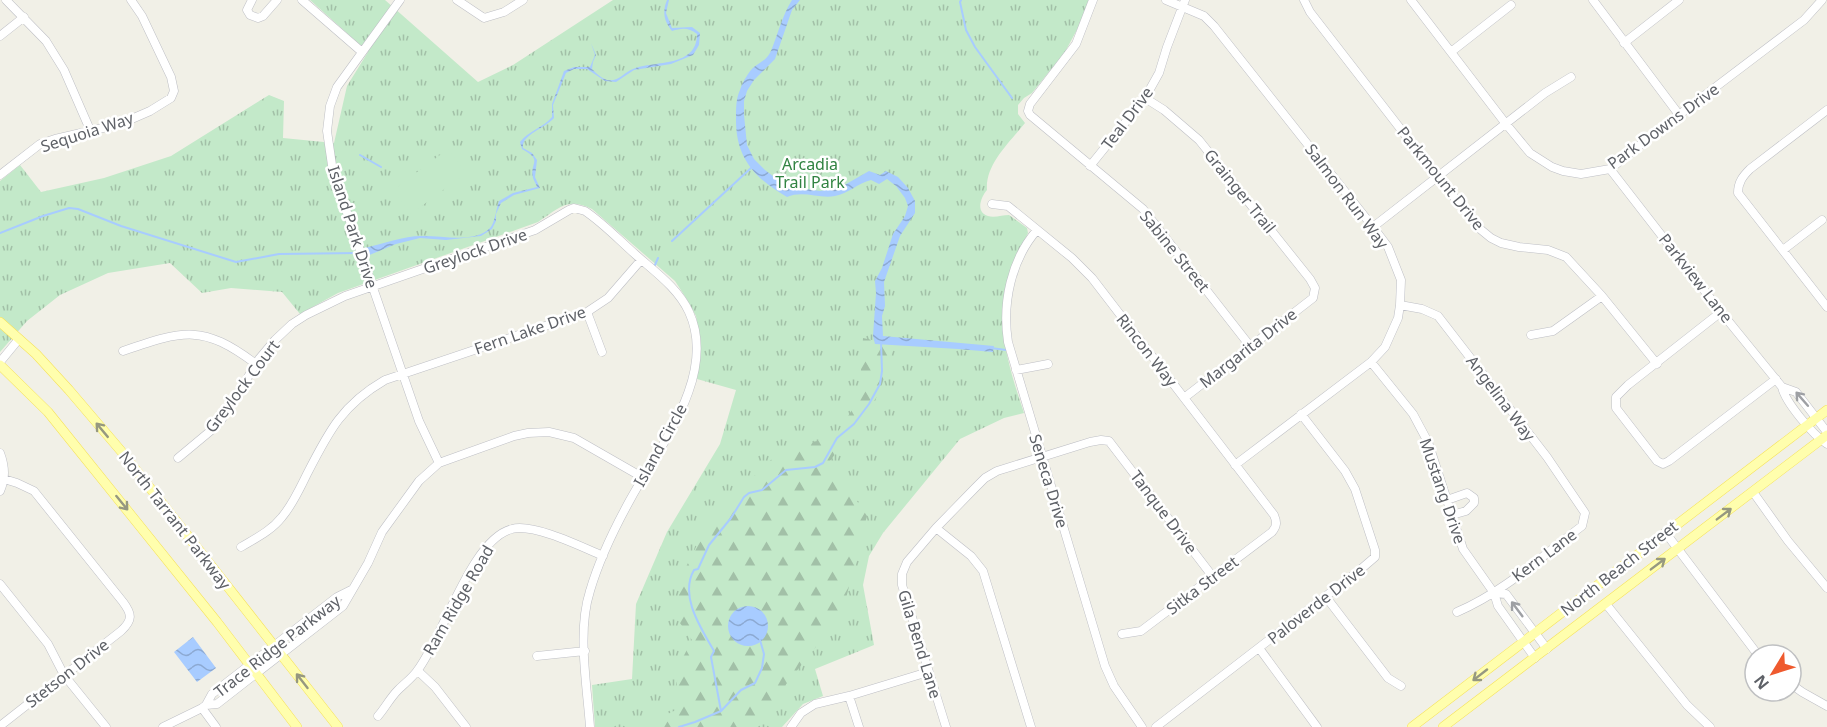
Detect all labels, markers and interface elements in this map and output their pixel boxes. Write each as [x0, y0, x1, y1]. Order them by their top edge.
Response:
street label: Park Downs Drive [1603, 78, 1723, 174]
street label: Teal Drive [1096, 82, 1158, 154]
street label: Sequoia Way [38, 106, 137, 157]
street label: Parkmount Drive [1392, 121, 1490, 235]
street label: Salmon Run Way [1300, 139, 1394, 254]
street label: Grainger Trail [1199, 144, 1281, 238]
park label: Arcadia Trail Park [775, 153, 845, 193]
street label: Island Park Drive [323, 163, 383, 291]
street label: Sabine Street [1135, 205, 1215, 297]
street label: Greylock Drive [420, 223, 530, 279]
street label: Parkview Lane [1654, 229, 1738, 327]
street label: Fern Lake Drive [471, 301, 589, 359]
street label: Margarita Drive [1195, 303, 1301, 393]
street label: Rincon Way [1112, 309, 1183, 392]
street label: Greylock Court [200, 335, 284, 437]
street label: Angelina Way [1462, 351, 1541, 446]
one-way arrow [1795, 392, 1809, 408]
street label: Island Circle [628, 400, 692, 490]
one-way arrow [95, 423, 109, 438]
street label: Seneca Drive [1024, 431, 1074, 531]
street label: Mustang Drive [1415, 435, 1471, 547]
street label: North Tarrant Parkway [114, 446, 237, 594]
street label: Tanque Drive [1125, 466, 1203, 558]
one-way arrow [115, 495, 129, 510]
one-way arrow [1715, 507, 1731, 520]
street label: North Beach Street [1556, 515, 1682, 621]
street label: Kern Lane [1507, 523, 1581, 587]
street label: Ram Ridge Road [418, 541, 498, 659]
street label: Sitka Street [1161, 550, 1243, 619]
one-way arrow [1650, 557, 1666, 570]
street label: Paloverde Drive [1263, 559, 1369, 649]
street label: Gila Bend Lane [893, 587, 947, 701]
street label: Trace Ridge Parkway [209, 589, 345, 702]
one-way arrow [1510, 601, 1523, 617]
street label: Stetson Drive [21, 633, 113, 713]
north arrow [1743, 643, 1803, 703]
one-way arrow [1472, 668, 1488, 681]
text: N [1749, 670, 1774, 694]
one-way arrow [295, 673, 308, 689]

